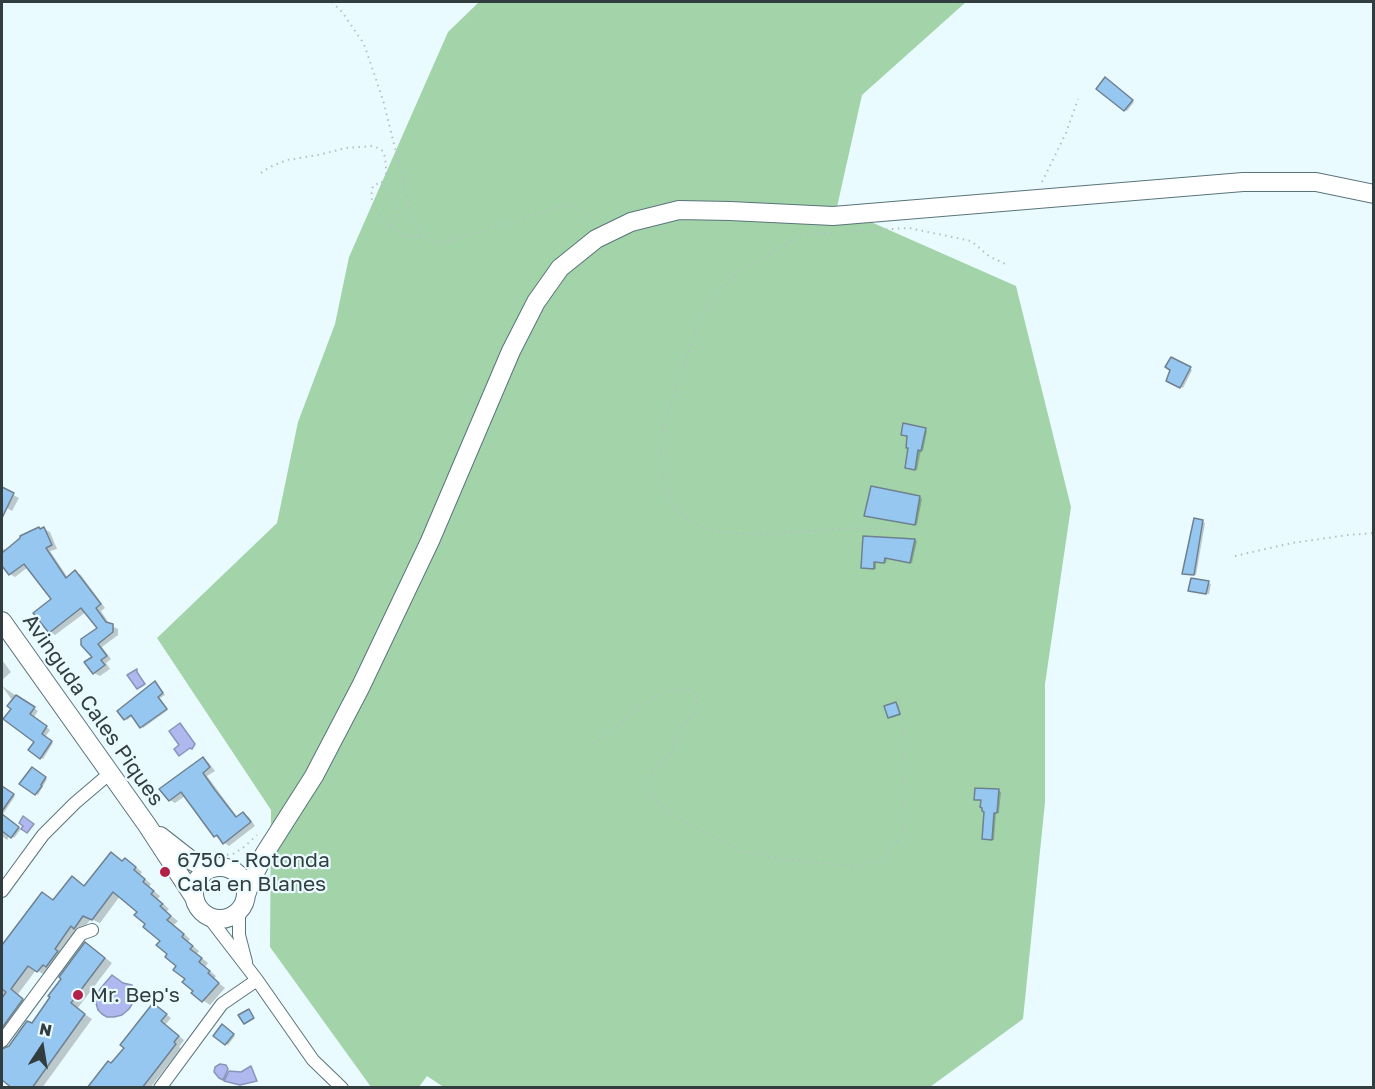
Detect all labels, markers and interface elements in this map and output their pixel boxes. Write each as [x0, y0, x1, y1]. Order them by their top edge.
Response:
street label: Avinguda Cales Piques [17, 609, 169, 811]
place label: 6750 - Rotonda Cala en Blanes [177, 847, 330, 897]
marker: 6750 - Rotonda Cala en Blanes [158, 865, 172, 879]
place label: Mr. Bep's [90, 982, 180, 1008]
marker: Mr. Bep's [71, 988, 85, 1002]
north arrow [12, 1017, 72, 1077]
text: N [38, 1018, 54, 1040]

